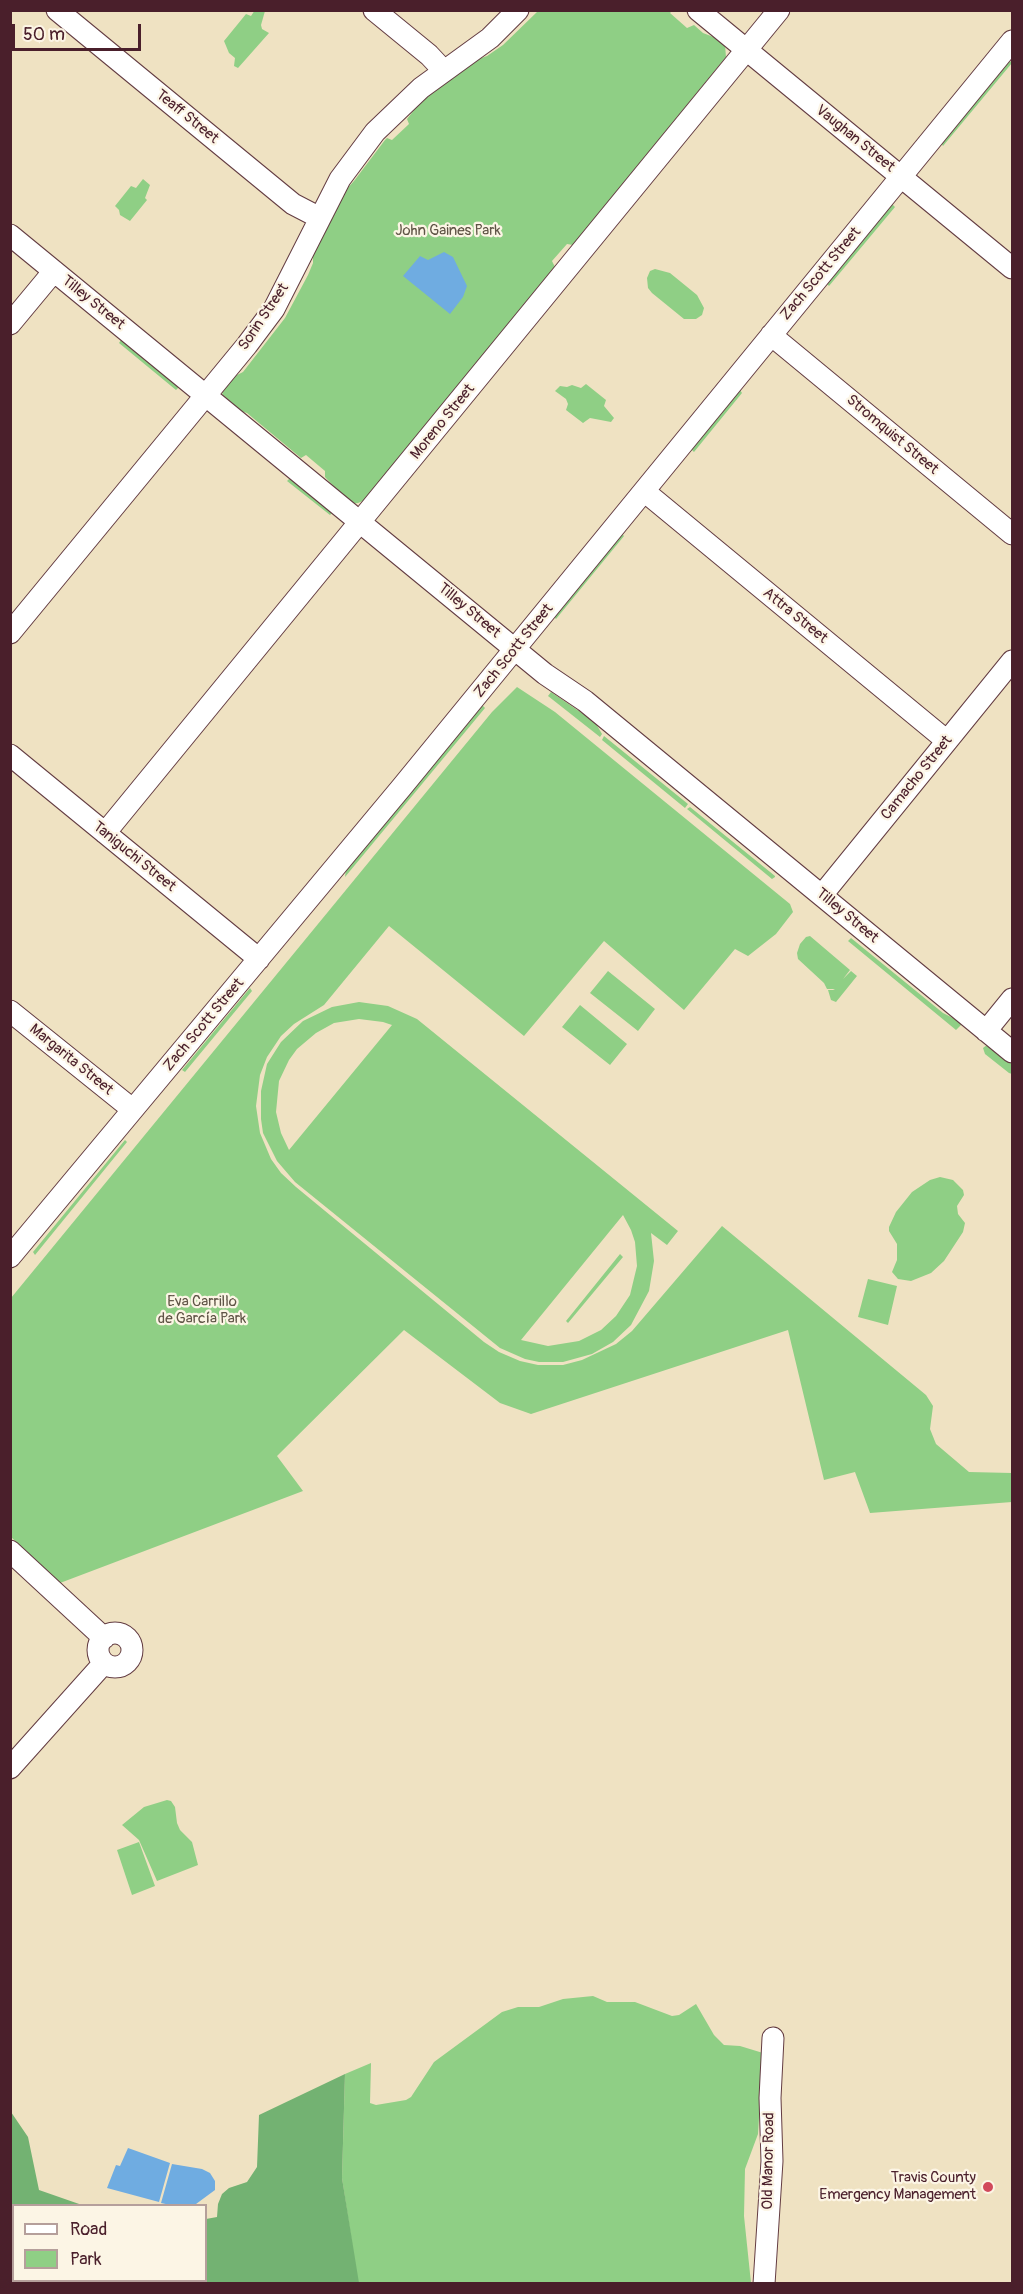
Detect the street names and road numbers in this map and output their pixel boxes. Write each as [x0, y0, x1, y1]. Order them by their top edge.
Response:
street label: Teaff Street [152, 86, 222, 148]
street label: Vaughan Street [812, 102, 898, 176]
street label: Zach Scott Street [777, 224, 865, 324]
street label: Tilley Street [58, 272, 128, 334]
street label: Sorin Street [235, 280, 293, 354]
street label: Moreno Street [407, 381, 479, 463]
street label: Stromquist Street [842, 391, 942, 479]
street label: Tilley Street [434, 580, 504, 642]
street label: Attra Street [759, 584, 831, 648]
street label: Zach Scott Street [471, 600, 557, 702]
street label: Camacho Street [878, 732, 956, 824]
street label: Taniguchi Street [89, 818, 179, 896]
street label: Tilley Street [812, 885, 882, 947]
street label: Zach Scott Street [160, 975, 248, 1075]
street label: Margarita Street [25, 1021, 117, 1099]
street label: Old Manor Road [759, 2112, 779, 2210]

